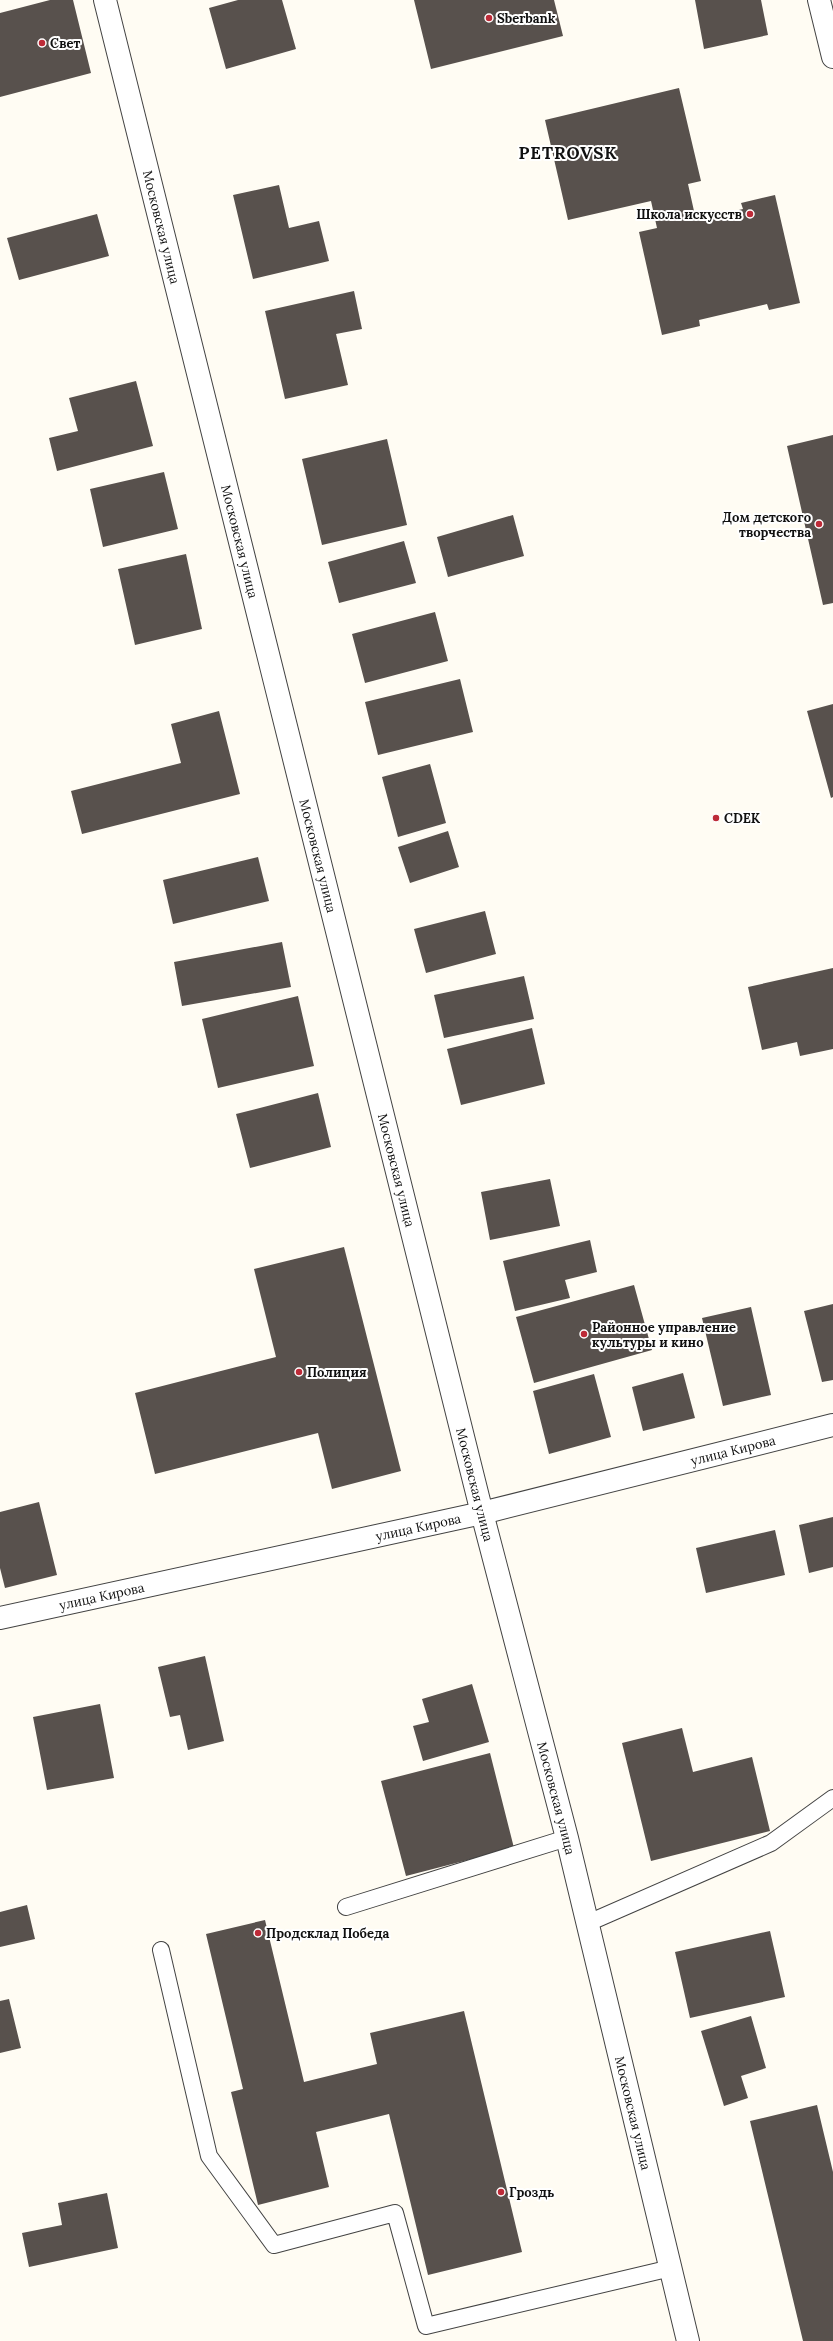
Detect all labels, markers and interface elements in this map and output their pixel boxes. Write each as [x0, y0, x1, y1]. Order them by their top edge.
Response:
place label: Sberbank [497, 10, 556, 27]
marker: Sberbank [484, 13, 494, 23]
place label: Свет [50, 35, 80, 52]
marker: Свет [37, 38, 47, 48]
district label: PETROVSK [519, 142, 617, 164]
street label: Московская улица [139, 169, 184, 286]
place label: Школа искусств [636, 206, 742, 223]
marker: Школа искусств [745, 209, 755, 219]
street label: Московская улица [218, 483, 262, 600]
place label: Дом детского творчества [722, 509, 811, 541]
marker: Дом детского творчества [814, 519, 824, 529]
street label: Московская улица [296, 797, 341, 915]
place label: CDEK [724, 810, 761, 827]
marker: CDEK [711, 813, 721, 823]
street label: Московская улица [374, 1112, 419, 1229]
place label: Районное управление культуры и кино [592, 1319, 736, 1351]
marker: Районное управление культуры и кино [579, 1329, 589, 1339]
place label: Полиция [307, 1364, 367, 1381]
marker: Полиция [294, 1367, 304, 1377]
street label: Московская улица [453, 1426, 498, 1543]
street label: улица Кирова [689, 1431, 777, 1469]
street label: улица Кирова [374, 1509, 463, 1544]
street label: улица Кирова [57, 1578, 146, 1613]
street label: Московская улица [534, 1740, 579, 1857]
place label: Продсклад Победа [266, 1925, 390, 1942]
marker: Продсклад Победа [253, 1928, 263, 1938]
street label: Московская улица [611, 2054, 655, 2172]
place label: Гроздь [509, 2184, 555, 2201]
marker: Гроздь [496, 2187, 506, 2197]

